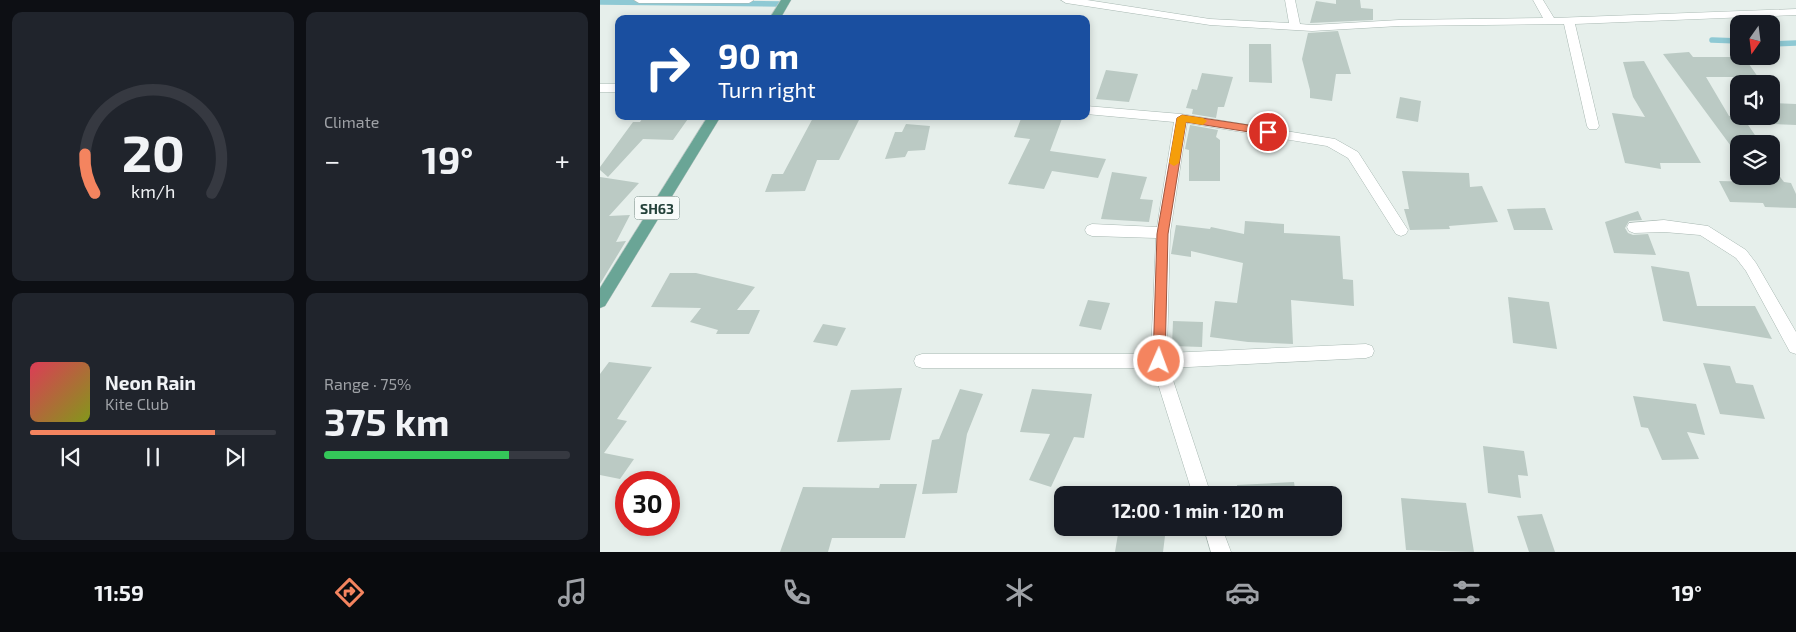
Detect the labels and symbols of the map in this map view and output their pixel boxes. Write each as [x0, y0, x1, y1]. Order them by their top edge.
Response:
north arrow [1730, 15, 1780, 65]
pin [1247, 111, 1289, 153]
road number: SH63 [634, 197, 680, 220]
position arrow [1132, 334, 1184, 386]
speed limit sign: 30 [615, 471, 680, 536]

